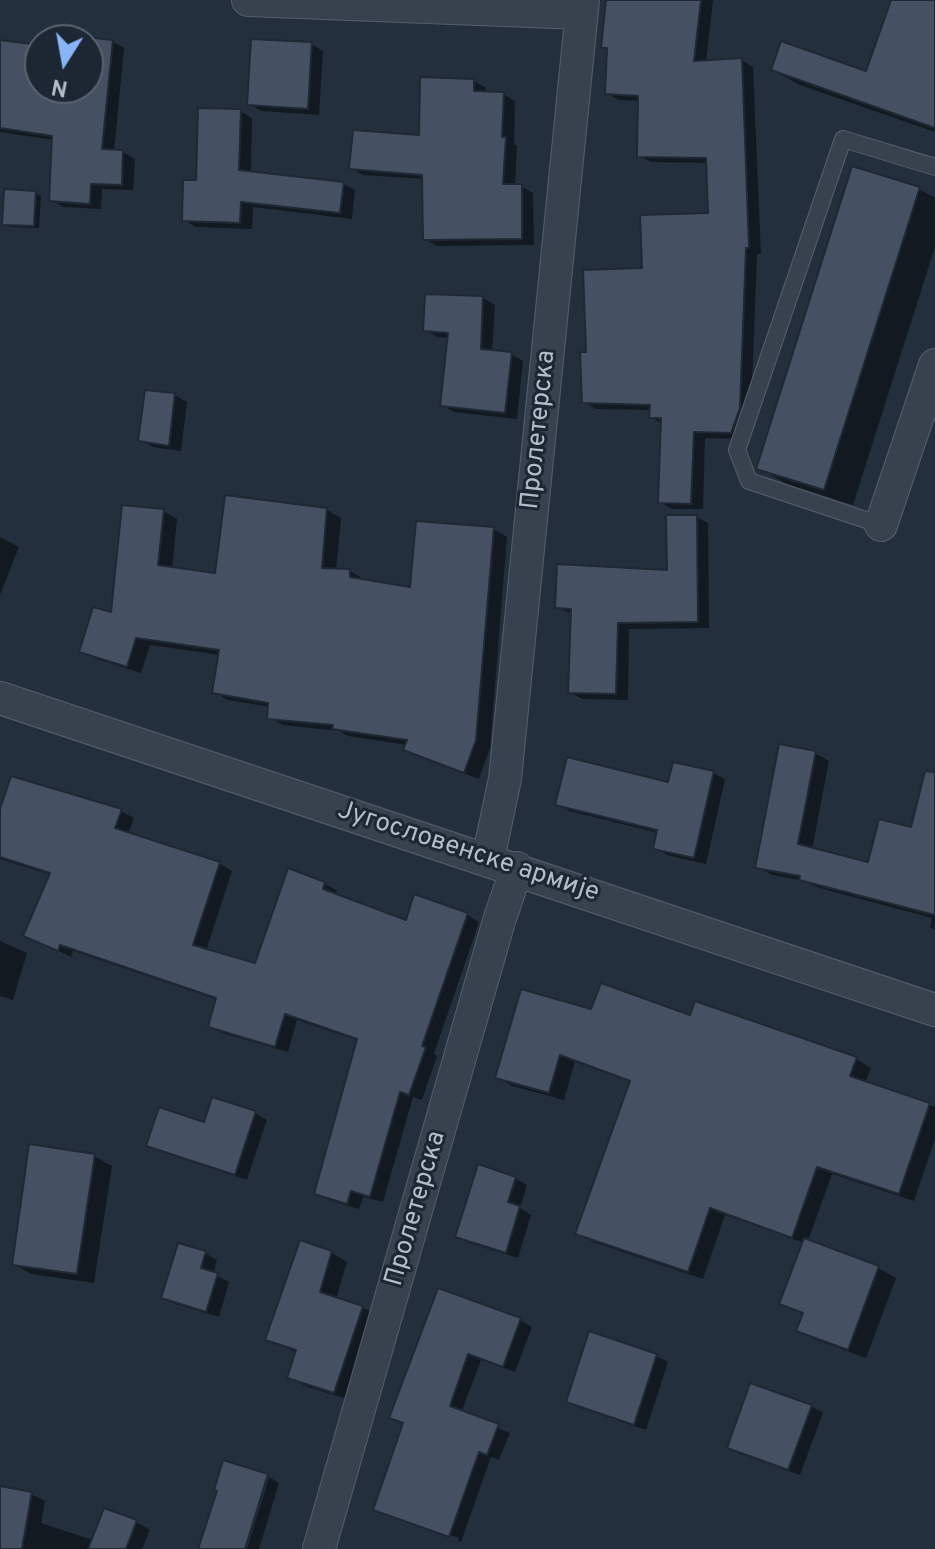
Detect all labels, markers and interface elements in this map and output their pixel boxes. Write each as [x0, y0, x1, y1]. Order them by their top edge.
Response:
north arrow [24, 24, 104, 104]
text: N [49, 71, 70, 101]
street label: Пролетерска [516, 349, 564, 511]
street label: Југословенске армије [333, 796, 603, 910]
street label: Пролетерска [380, 1128, 454, 1290]

